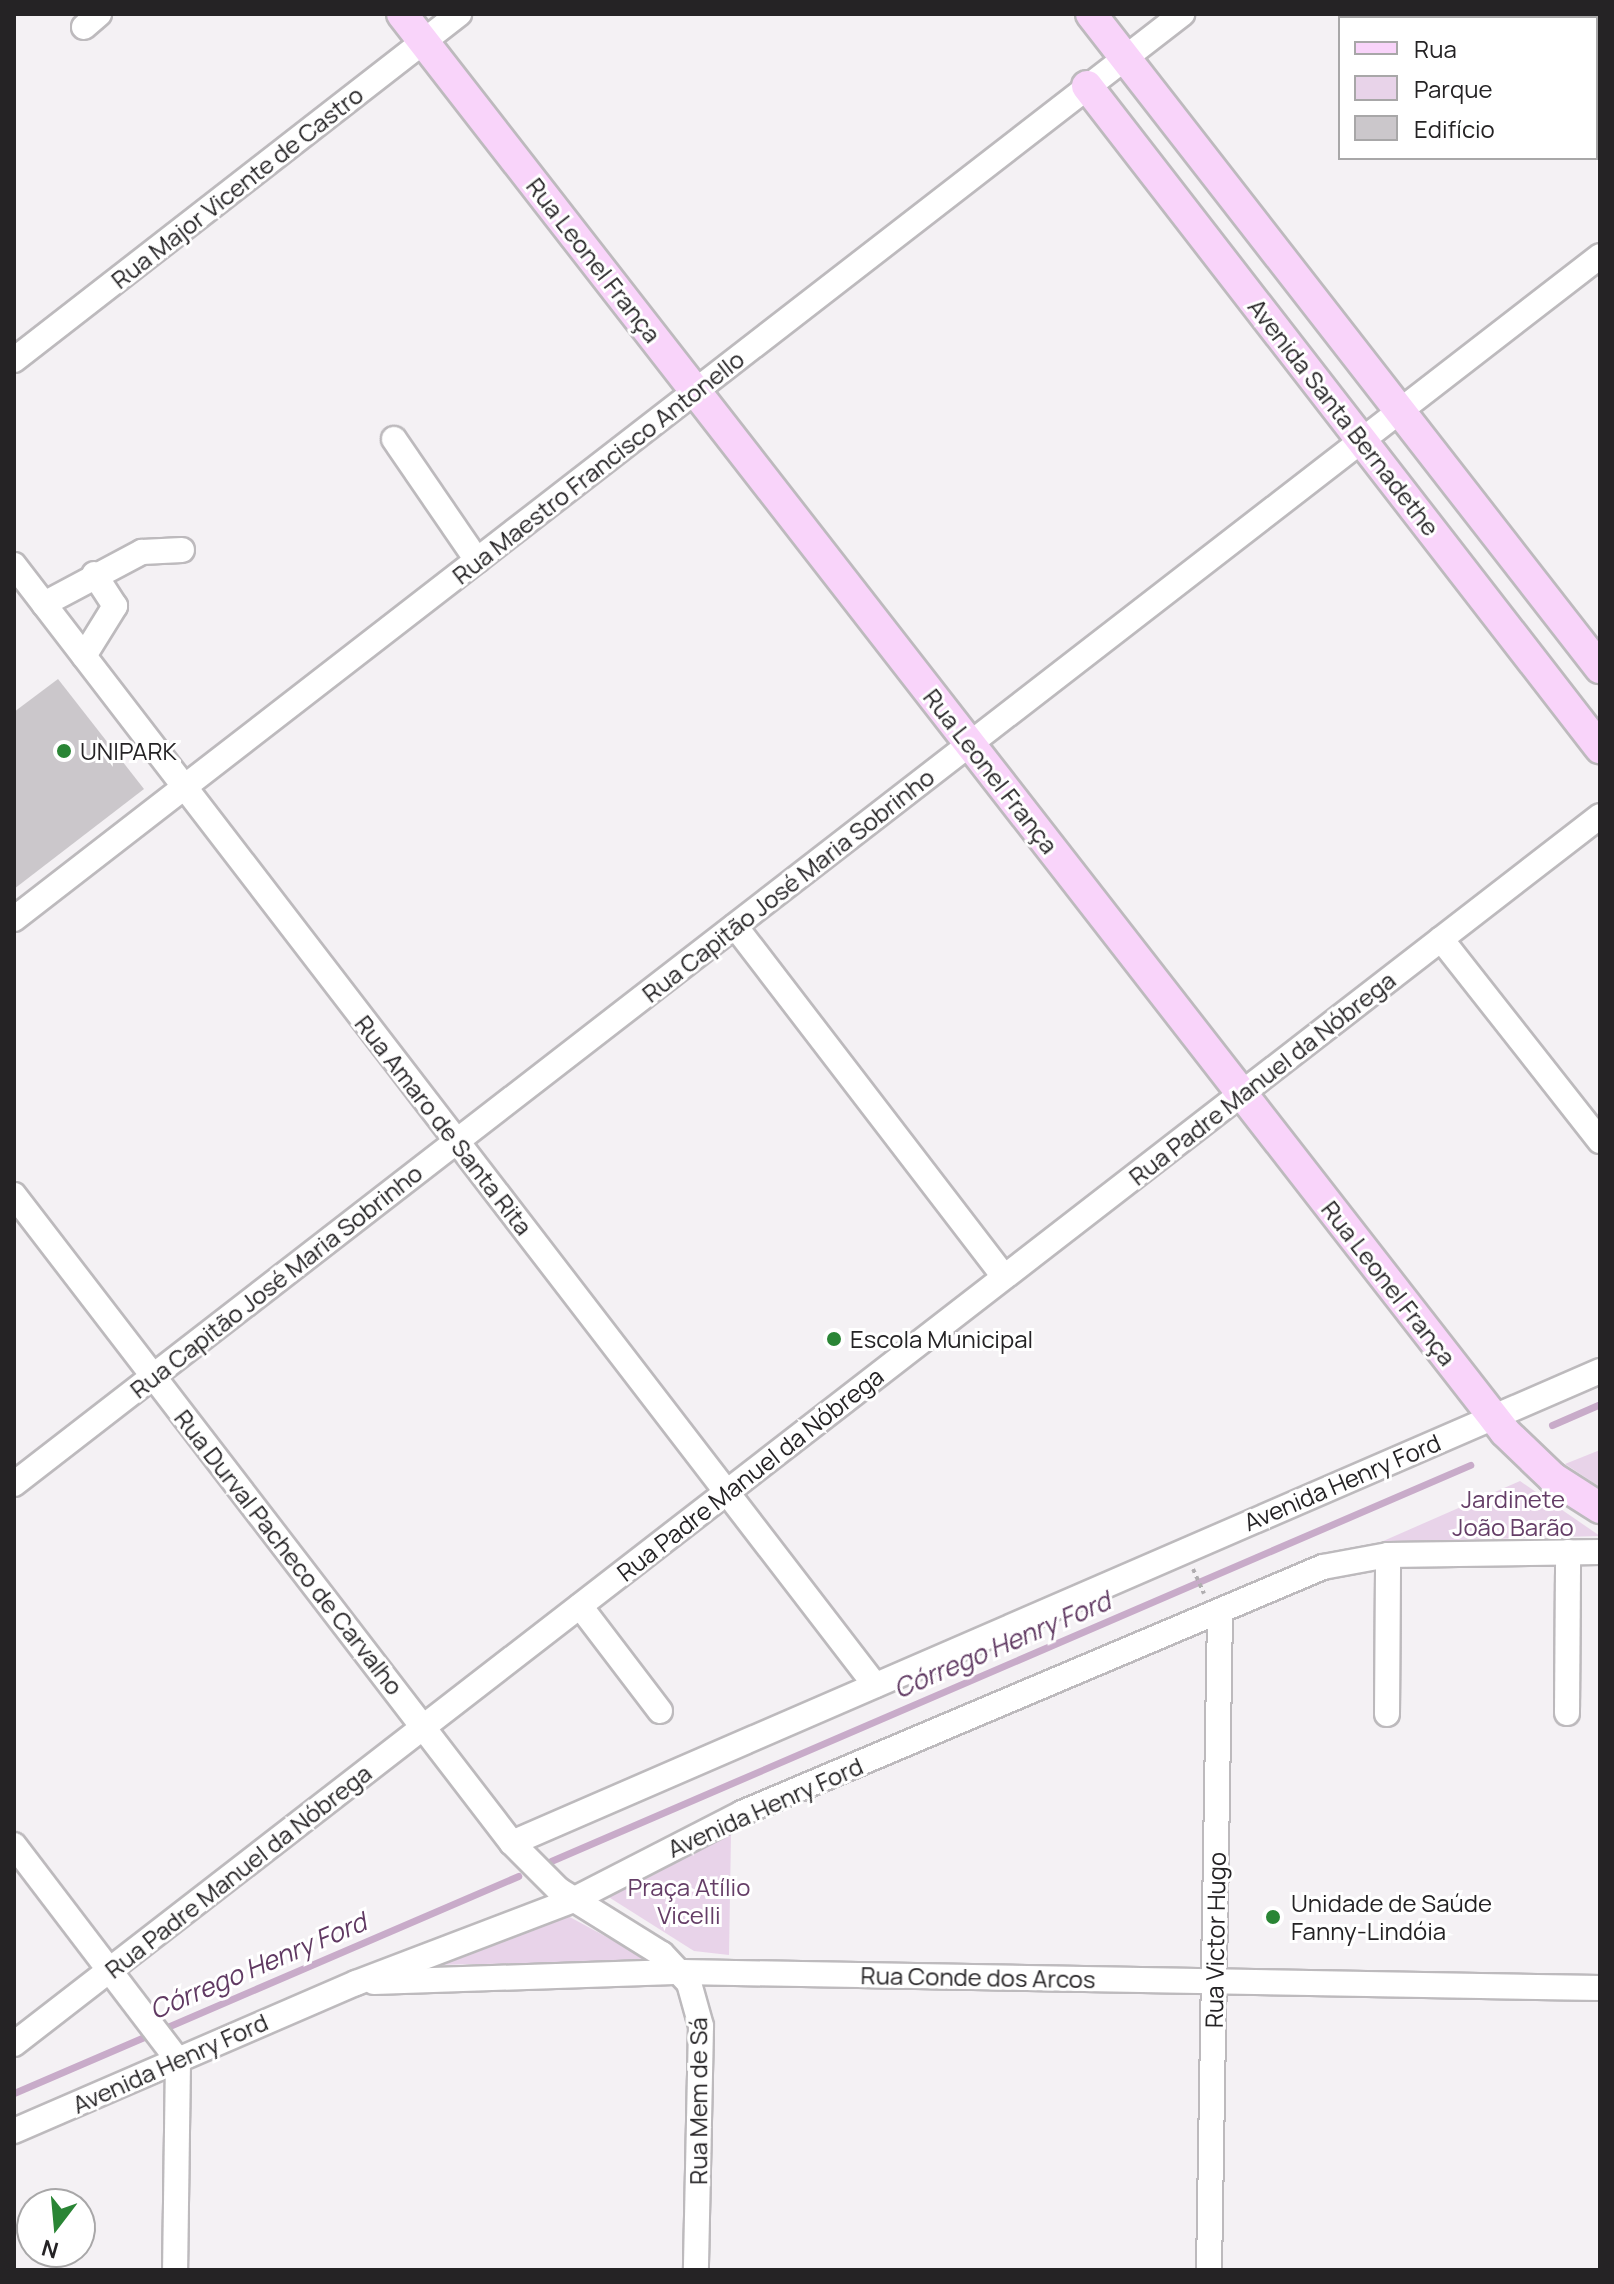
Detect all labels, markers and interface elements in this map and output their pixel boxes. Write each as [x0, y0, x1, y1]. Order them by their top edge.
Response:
legend [1338, 16, 1598, 160]
text: Rua [1414, 32, 1457, 65]
text: Parque [1414, 72, 1492, 105]
street label: Rua Major Vicente de Castro [105, 80, 369, 294]
text: Edifício [1414, 112, 1495, 145]
street label: Rua Leonel França [521, 172, 667, 348]
street label: Avenida Santa Bernadethe [1242, 293, 1446, 541]
street label: Rua Maestro Francisco Antonello [447, 344, 749, 590]
street label: Rua Leonel França [918, 683, 1064, 859]
place label: UNIPARK [80, 737, 177, 765]
marker: UNIPARK [55, 742, 73, 760]
street label: Rua Capitão José Maria Sobrinho [636, 762, 940, 1008]
street label: Rua Padre Manuel da Nóbrega [1123, 965, 1401, 1191]
street label: Rua Amaro de Santa Rita [349, 1009, 539, 1241]
street label: Rua Capitão José Maria Sobrinho [124, 1158, 428, 1404]
street label: Rua Leonel França [1316, 1195, 1462, 1371]
place label: Escola Municipal [850, 1325, 1033, 1353]
marker: Escola Municipal [825, 1330, 843, 1348]
street label: Rua Padre Manuel da Nóbrega [611, 1361, 889, 1587]
street label: Rua Durval Pacheco de Carvalho [169, 1404, 409, 1700]
street label: Avenida Henry Ford [1239, 1428, 1445, 1536]
park label: Jardinete João Barão [1452, 1485, 1574, 1541]
water label: Córrego Henry Ford [889, 1585, 1115, 1705]
street label: Avenida Henry Ford [663, 1751, 867, 1863]
street label: Rua Padre Manuel da Nóbrega [99, 1758, 377, 1984]
street label: Rua Victor Hugo [1199, 1852, 1231, 2028]
park label: Praça Atílio Vicelli [628, 1873, 750, 1929]
place label: Unidade de Saúde Fanny-Lindóia [1291, 1889, 1492, 1945]
water label: Córrego Henry Ford [145, 1906, 371, 2026]
marker: Unidade de Saúde Fanny-Lindóia [1262, 1906, 1284, 1928]
street label: Rua Conde dos Arcos [860, 1961, 1096, 1993]
street label: Avenida Henry Ford [68, 2007, 272, 2119]
street label: Rua Mem de Sá [684, 2017, 712, 2185]
north arrow [16, 2188, 96, 2268]
text: N [38, 2233, 62, 2266]

